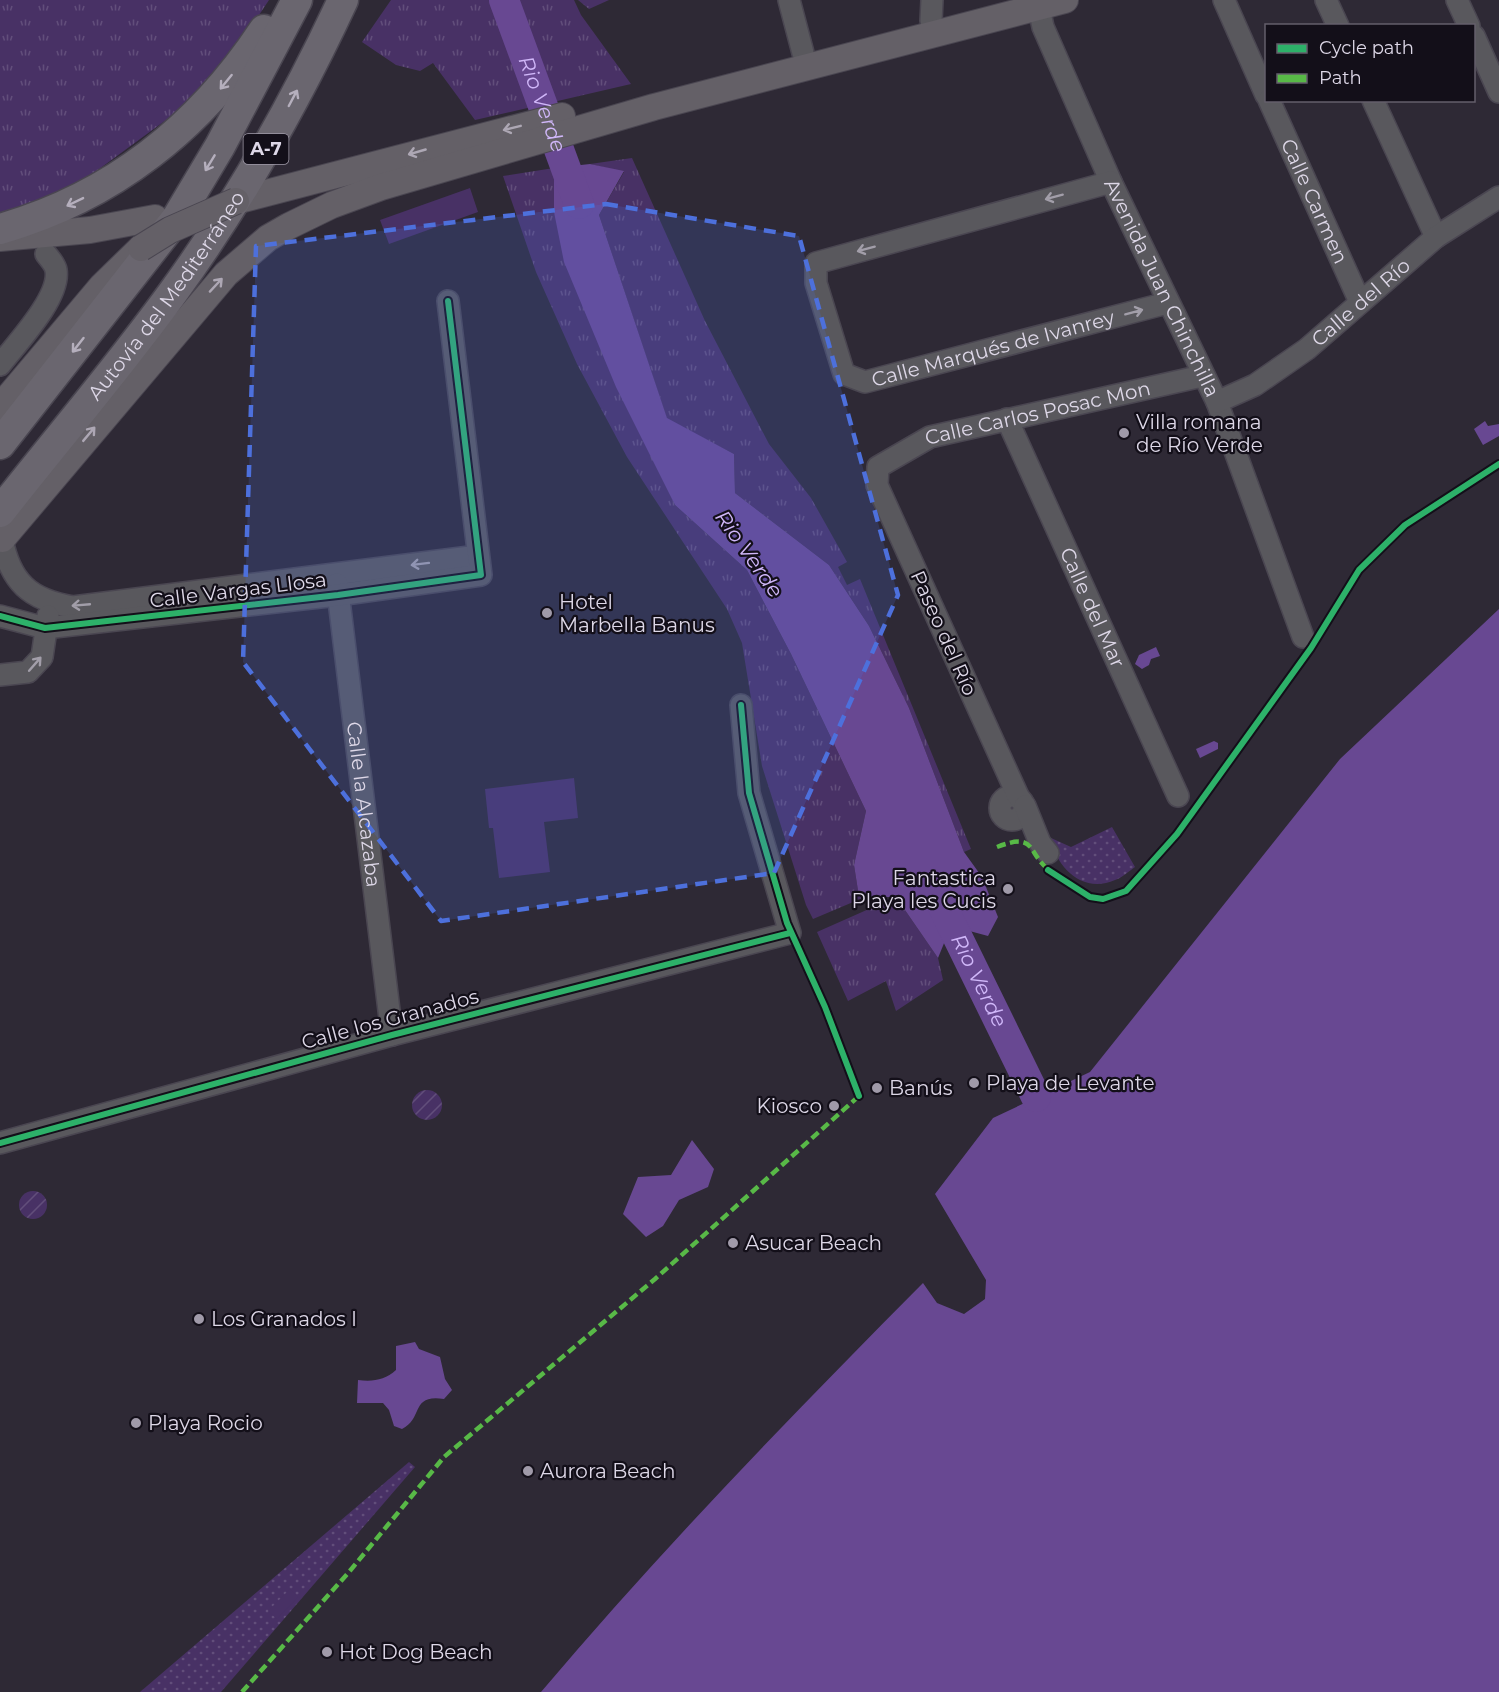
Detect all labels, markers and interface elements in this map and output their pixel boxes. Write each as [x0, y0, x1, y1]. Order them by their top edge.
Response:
legend [1265, 24, 1475, 102]
text: Cycle path [1319, 37, 1414, 59]
water label: Rio Verde [514, 52, 572, 156]
text: Path [1319, 67, 1362, 89]
one-way arrow [220, 74, 233, 90]
one-way arrow [288, 89, 299, 107]
one-way arrow [503, 123, 522, 135]
road number: A-7 [244, 134, 288, 164]
street label: Calle Carmen [1276, 135, 1353, 267]
one-way arrow [408, 147, 427, 158]
one-way arrow [203, 154, 215, 171]
street label: Avenida Juan Chinchilla [1099, 175, 1225, 401]
street label: Autovía del Mediterráneo [83, 187, 250, 405]
one-way arrow [1045, 192, 1064, 204]
one-way arrow [66, 197, 84, 208]
one-way arrow [857, 244, 876, 255]
street label: Calle del Río [1307, 253, 1415, 352]
one-way arrow [208, 278, 222, 293]
street label: Calle Marqués de Ivanrey [869, 305, 1117, 392]
one-way arrow [1124, 306, 1143, 317]
one-way arrow [71, 337, 84, 353]
street label: Calle Carlos Posac Mon [923, 376, 1153, 450]
place label: Villa romana de Río Verde [1136, 410, 1263, 457]
one-way arrow [82, 426, 95, 442]
marker: Villa romana de Río Verde [1117, 426, 1131, 440]
water label: Rio Verde [710, 505, 789, 602]
street label: Calle del Mar [1055, 544, 1130, 671]
one-way arrow [411, 559, 431, 570]
street label: Calle Vargas Llosa [148, 567, 328, 613]
street label: Paseo del Río [906, 567, 982, 699]
place label: Hotel Marbella Banus [559, 590, 715, 637]
one-way arrow [71, 600, 91, 611]
marker: Hotel Marbella Banus [540, 606, 554, 620]
one-way arrow [28, 657, 42, 672]
street label: Calle la Alcazaba [342, 720, 386, 889]
place label: Fantastica Playa les Cucis [851, 866, 996, 913]
marker: Fantastica Playa les Cucis [1001, 882, 1015, 896]
water label: Rio Verde [946, 930, 1013, 1031]
street label: Calle los Granados [299, 984, 481, 1054]
place label: Playa de Levante [986, 1071, 1155, 1095]
place label: Banús [889, 1076, 953, 1100]
marker: Playa de Levante [967, 1076, 981, 1090]
marker: Banús [870, 1081, 884, 1095]
place label: Kiosco [756, 1094, 822, 1118]
marker: Kiosco [827, 1099, 841, 1113]
place label: Asucar Beach [745, 1231, 882, 1255]
marker: Asucar Beach [726, 1236, 740, 1250]
place label: Los Granados I [211, 1307, 357, 1331]
marker: Los Granados I [192, 1312, 206, 1326]
place label: Playa Rocio [148, 1411, 263, 1435]
marker: Playa Rocio [129, 1416, 143, 1430]
place label: Aurora Beach [540, 1459, 675, 1483]
marker: Aurora Beach [521, 1464, 535, 1478]
place label: Hot Dog Beach [339, 1640, 492, 1664]
marker: Hot Dog Beach [320, 1645, 334, 1659]

